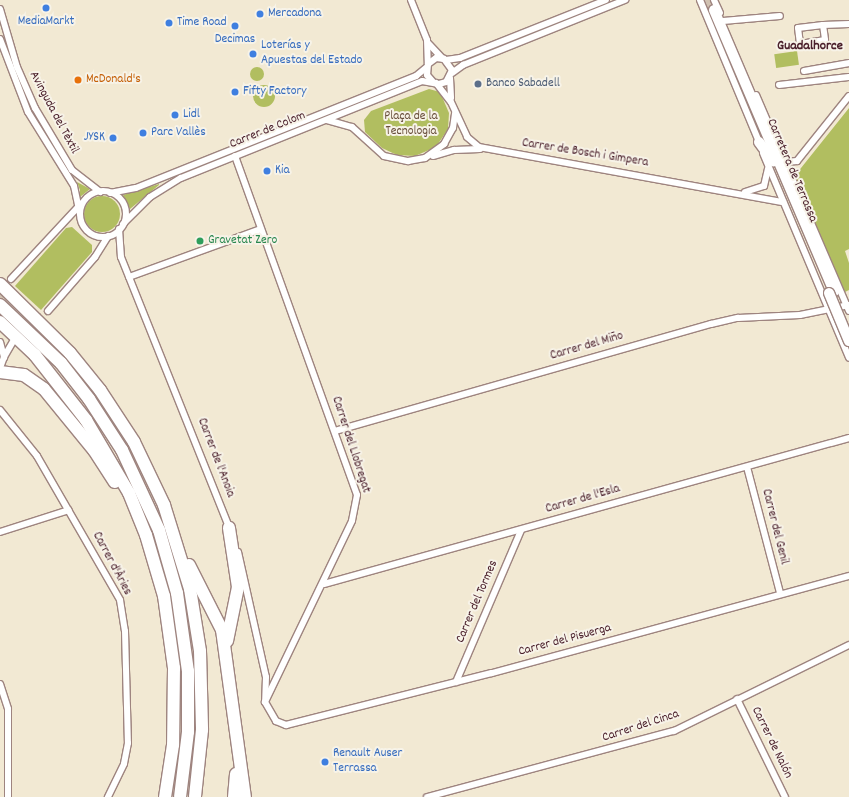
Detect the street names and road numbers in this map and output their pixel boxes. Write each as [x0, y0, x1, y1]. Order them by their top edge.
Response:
street label: Avinguda del Tèxtil [25, 69, 81, 157]
street label: Carrer de Colom [228, 109, 308, 153]
street label: Carretera de Terrassa [762, 117, 820, 225]
street label: Carrer de Bosch i Gimpera [521, 136, 649, 172]
street label: Carrer del Miño [549, 329, 625, 365]
street label: Carrer del Llobregat [327, 395, 373, 495]
street label: Carrer de l'Anoia [193, 416, 237, 500]
street label: Carrer de l'Esla [544, 482, 622, 518]
street label: Carrer del Genil [757, 488, 791, 566]
street label: Carrer d'Àries [88, 530, 134, 598]
street label: Carrer del Tormes [454, 558, 502, 646]
street label: Carrer del Pisuerga [517, 621, 613, 661]
street label: Carrer de Nalón [747, 705, 795, 781]
street label: Carrer del Cinca [601, 707, 681, 747]

